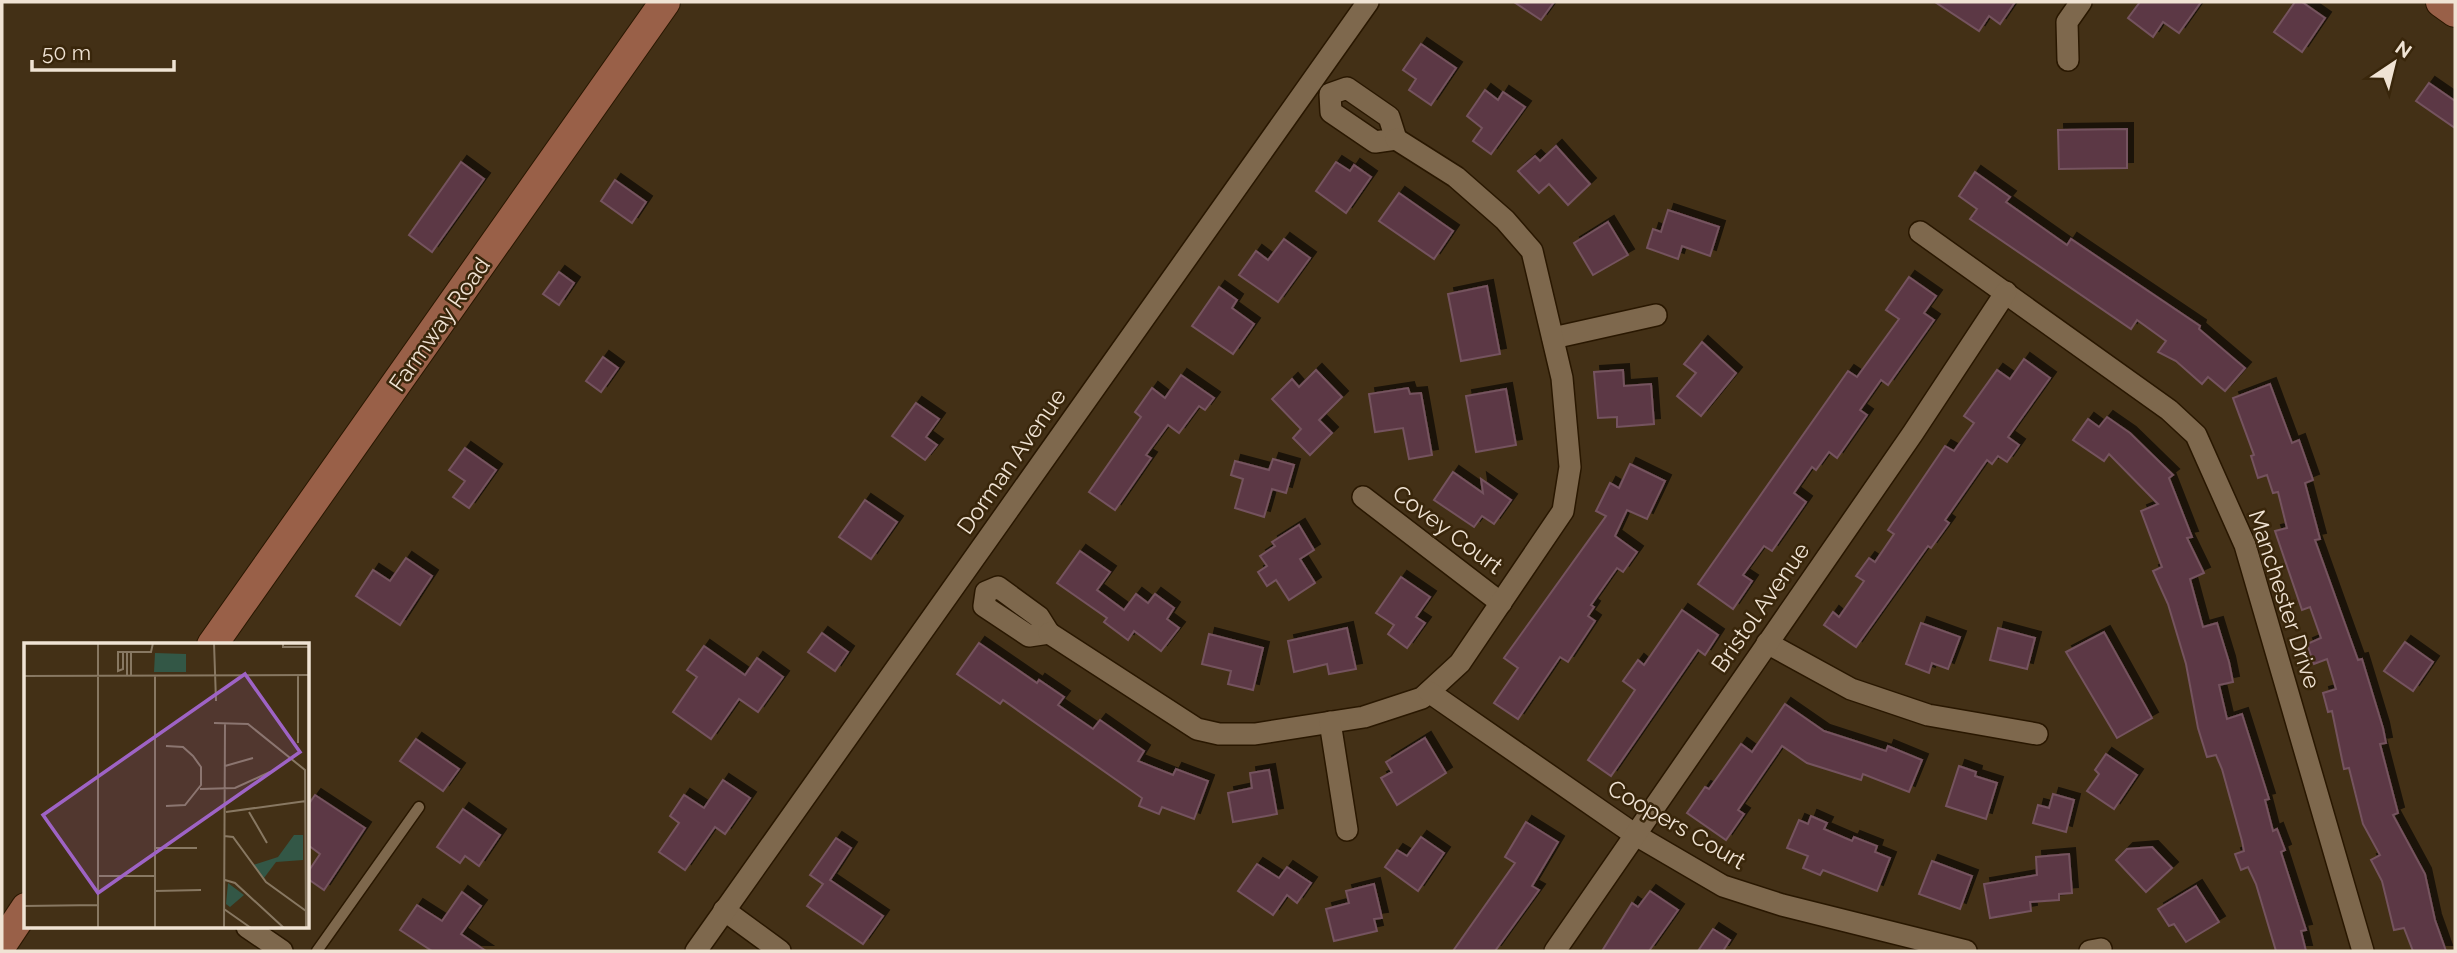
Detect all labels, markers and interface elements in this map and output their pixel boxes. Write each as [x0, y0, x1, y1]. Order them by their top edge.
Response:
scale bar [32, 28, 173, 72]
north arrow [2359, 28, 2429, 98]
text: N [2392, 36, 2416, 62]
text: 50 m [42, 40, 91, 65]
street label: Farmway Road [383, 252, 495, 396]
street label: Dorman Avenue [951, 383, 1071, 539]
street label: Covey Court [1388, 479, 1509, 579]
street label: Manchester Drive [2243, 506, 2327, 692]
street label: Bristol Avenue [1705, 537, 1815, 677]
inset map [24, 643, 310, 928]
street label: Coopers Court [1603, 774, 1751, 875]

